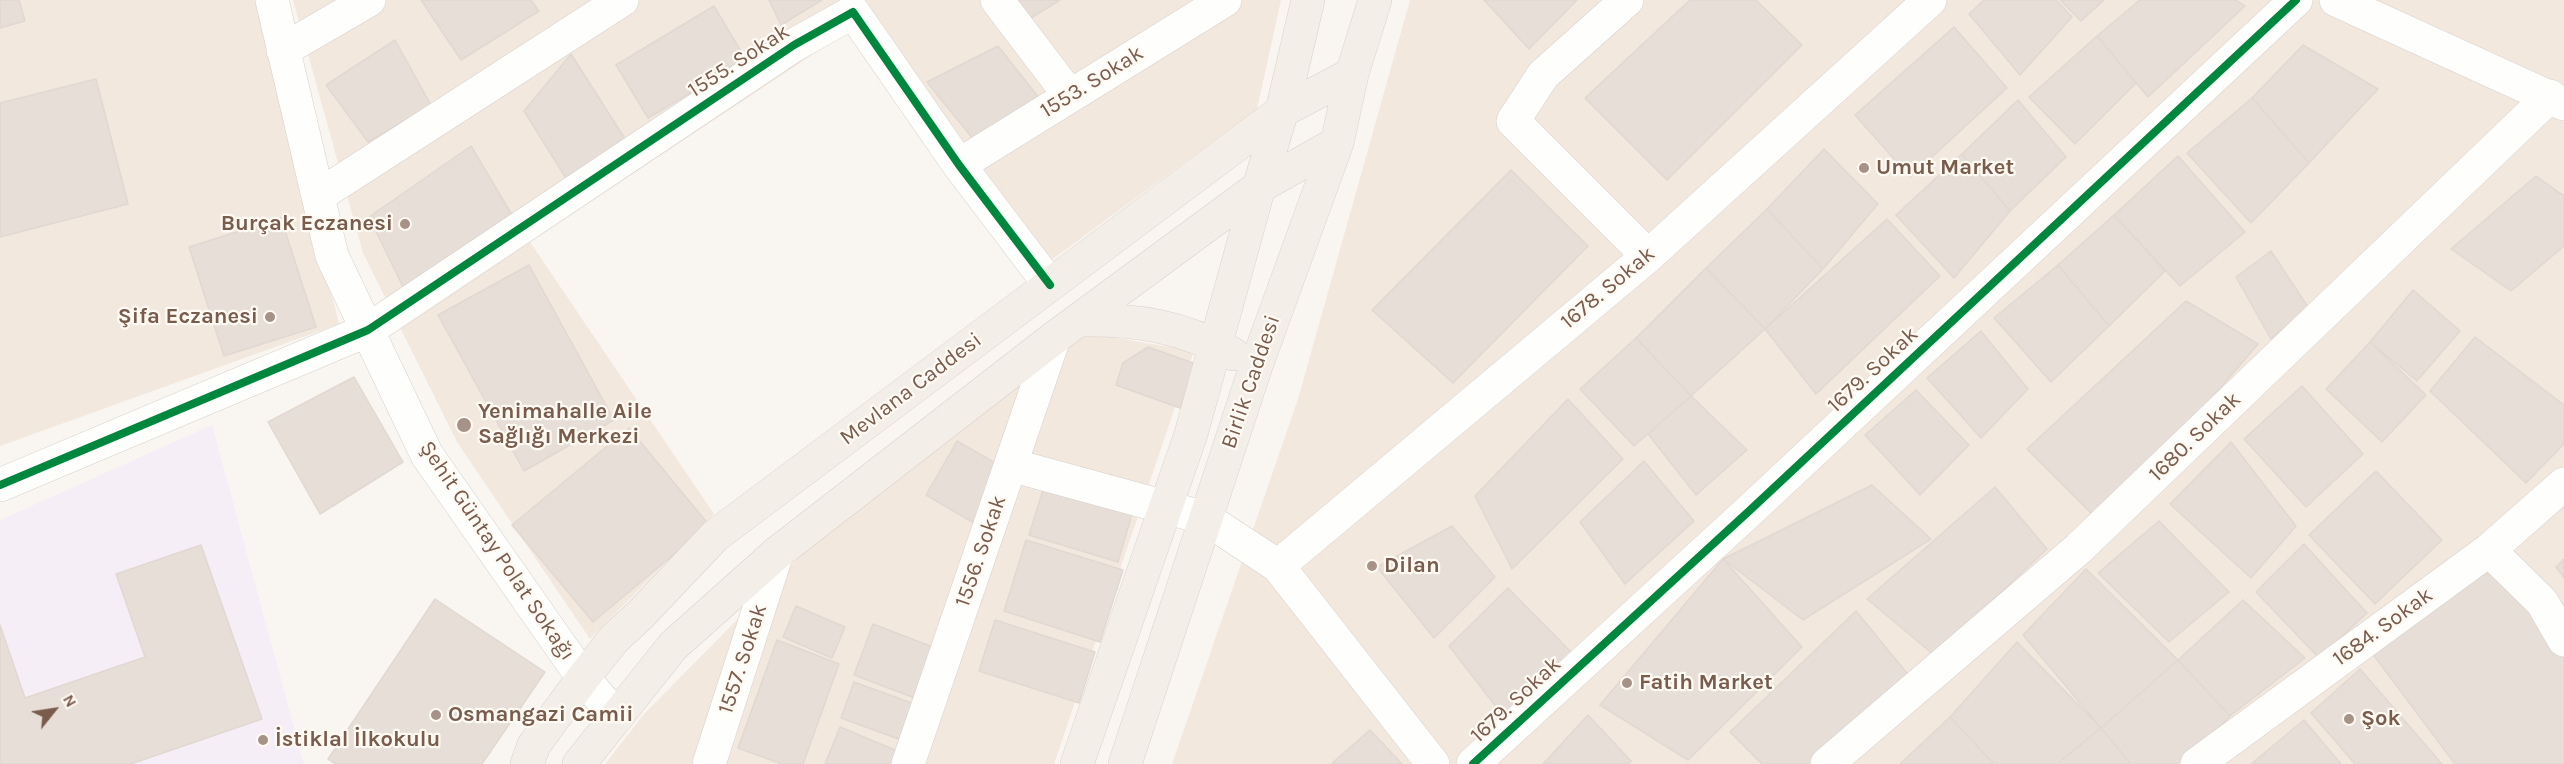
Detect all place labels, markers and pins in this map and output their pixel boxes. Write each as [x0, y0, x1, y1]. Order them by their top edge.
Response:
place label: Umut Market [1876, 155, 2014, 181]
marker: Umut Market [1857, 161, 1871, 175]
place label: Burçak Eczanesi [221, 211, 393, 237]
marker: Burçak Eczanesi [398, 217, 412, 231]
place label: Şifa Eczanesi [118, 304, 258, 330]
marker: Şifa Eczanesi [263, 310, 277, 324]
place label: Yenimahalle Aile Sağlığı Merkezi [478, 399, 652, 451]
marker: Yenimahalle Aile Sağlığı Merkezi [455, 416, 473, 434]
place label: Dilan [1384, 553, 1440, 579]
marker: Dilan [1365, 559, 1379, 573]
place label: Fatih Market [1639, 670, 1773, 696]
marker: Fatih Market [1620, 676, 1634, 690]
place label: Osmangazi Camii [448, 702, 634, 728]
place label: Şok [2361, 706, 2400, 732]
marker: Osmangazi Camii [429, 708, 443, 722]
marker: Şok [2342, 712, 2356, 726]
place label: İstiklal İlkokulu [275, 727, 440, 753]
marker: İstiklal İlkokulu [256, 733, 270, 747]

